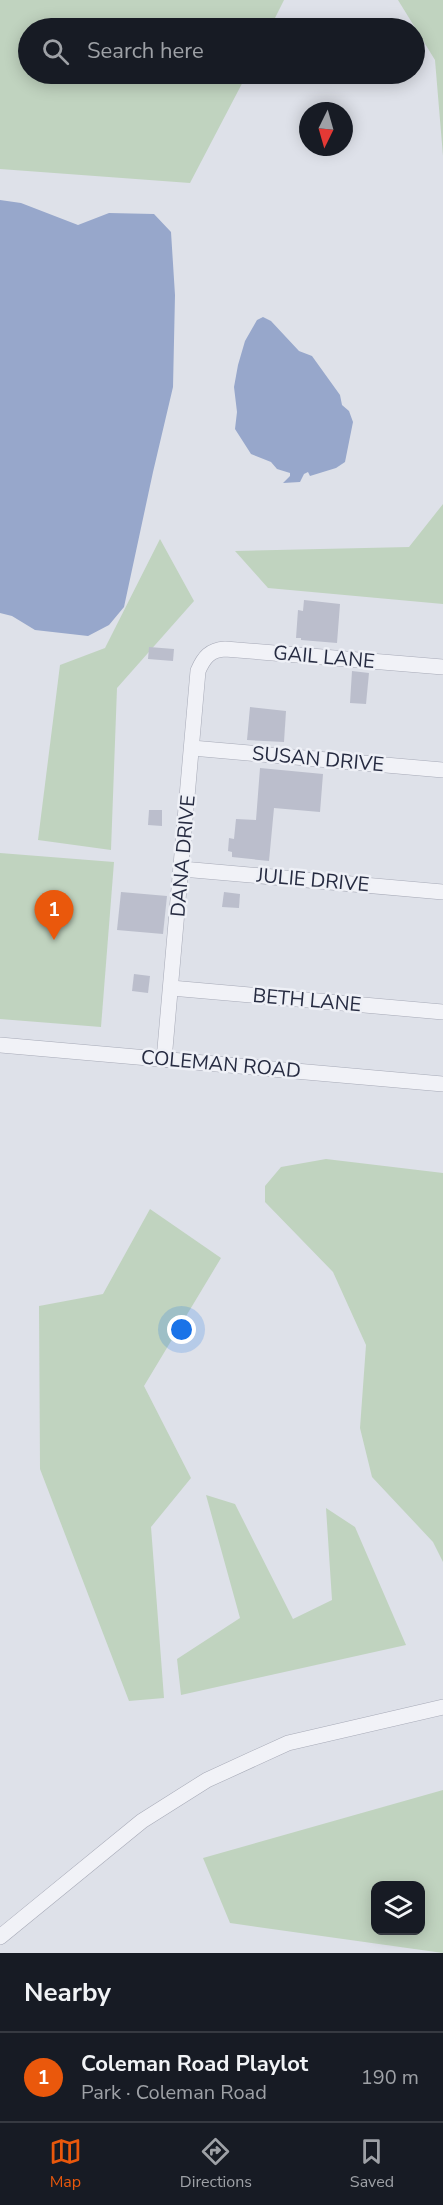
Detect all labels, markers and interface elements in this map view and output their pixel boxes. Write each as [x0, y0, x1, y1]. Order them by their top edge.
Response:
search box [18, 18, 425, 84]
icon: search [39, 35, 72, 68]
text: Search here [87, 36, 204, 66]
north arrow [299, 102, 353, 156]
street label: GAIL LANE [272, 639, 376, 675]
street label: SUSAN DRIVE [251, 740, 385, 778]
street label: DANA DRIVE [164, 794, 202, 918]
street label: JULIE DRIVE [255, 862, 370, 898]
pin: 1 [34, 890, 74, 940]
street label: BETH LANE [252, 982, 362, 1018]
street label: COLEMAN ROAD [140, 1044, 302, 1084]
your location [167, 1315, 196, 1344]
map controls [371, 1881, 425, 1935]
button: layers [371, 1881, 425, 1935]
text: Nearby [24, 1975, 111, 2010]
text: Coleman Road Playlot [81, 2049, 308, 2079]
text: 1 [38, 2064, 50, 2091]
text: 190 m [361, 2064, 419, 2091]
text: Park · Coleman Road [81, 2079, 267, 2106]
tab: Map [49, 2135, 82, 2193]
tab: Directions [180, 2135, 252, 2193]
tab: Saved [350, 2135, 394, 2193]

